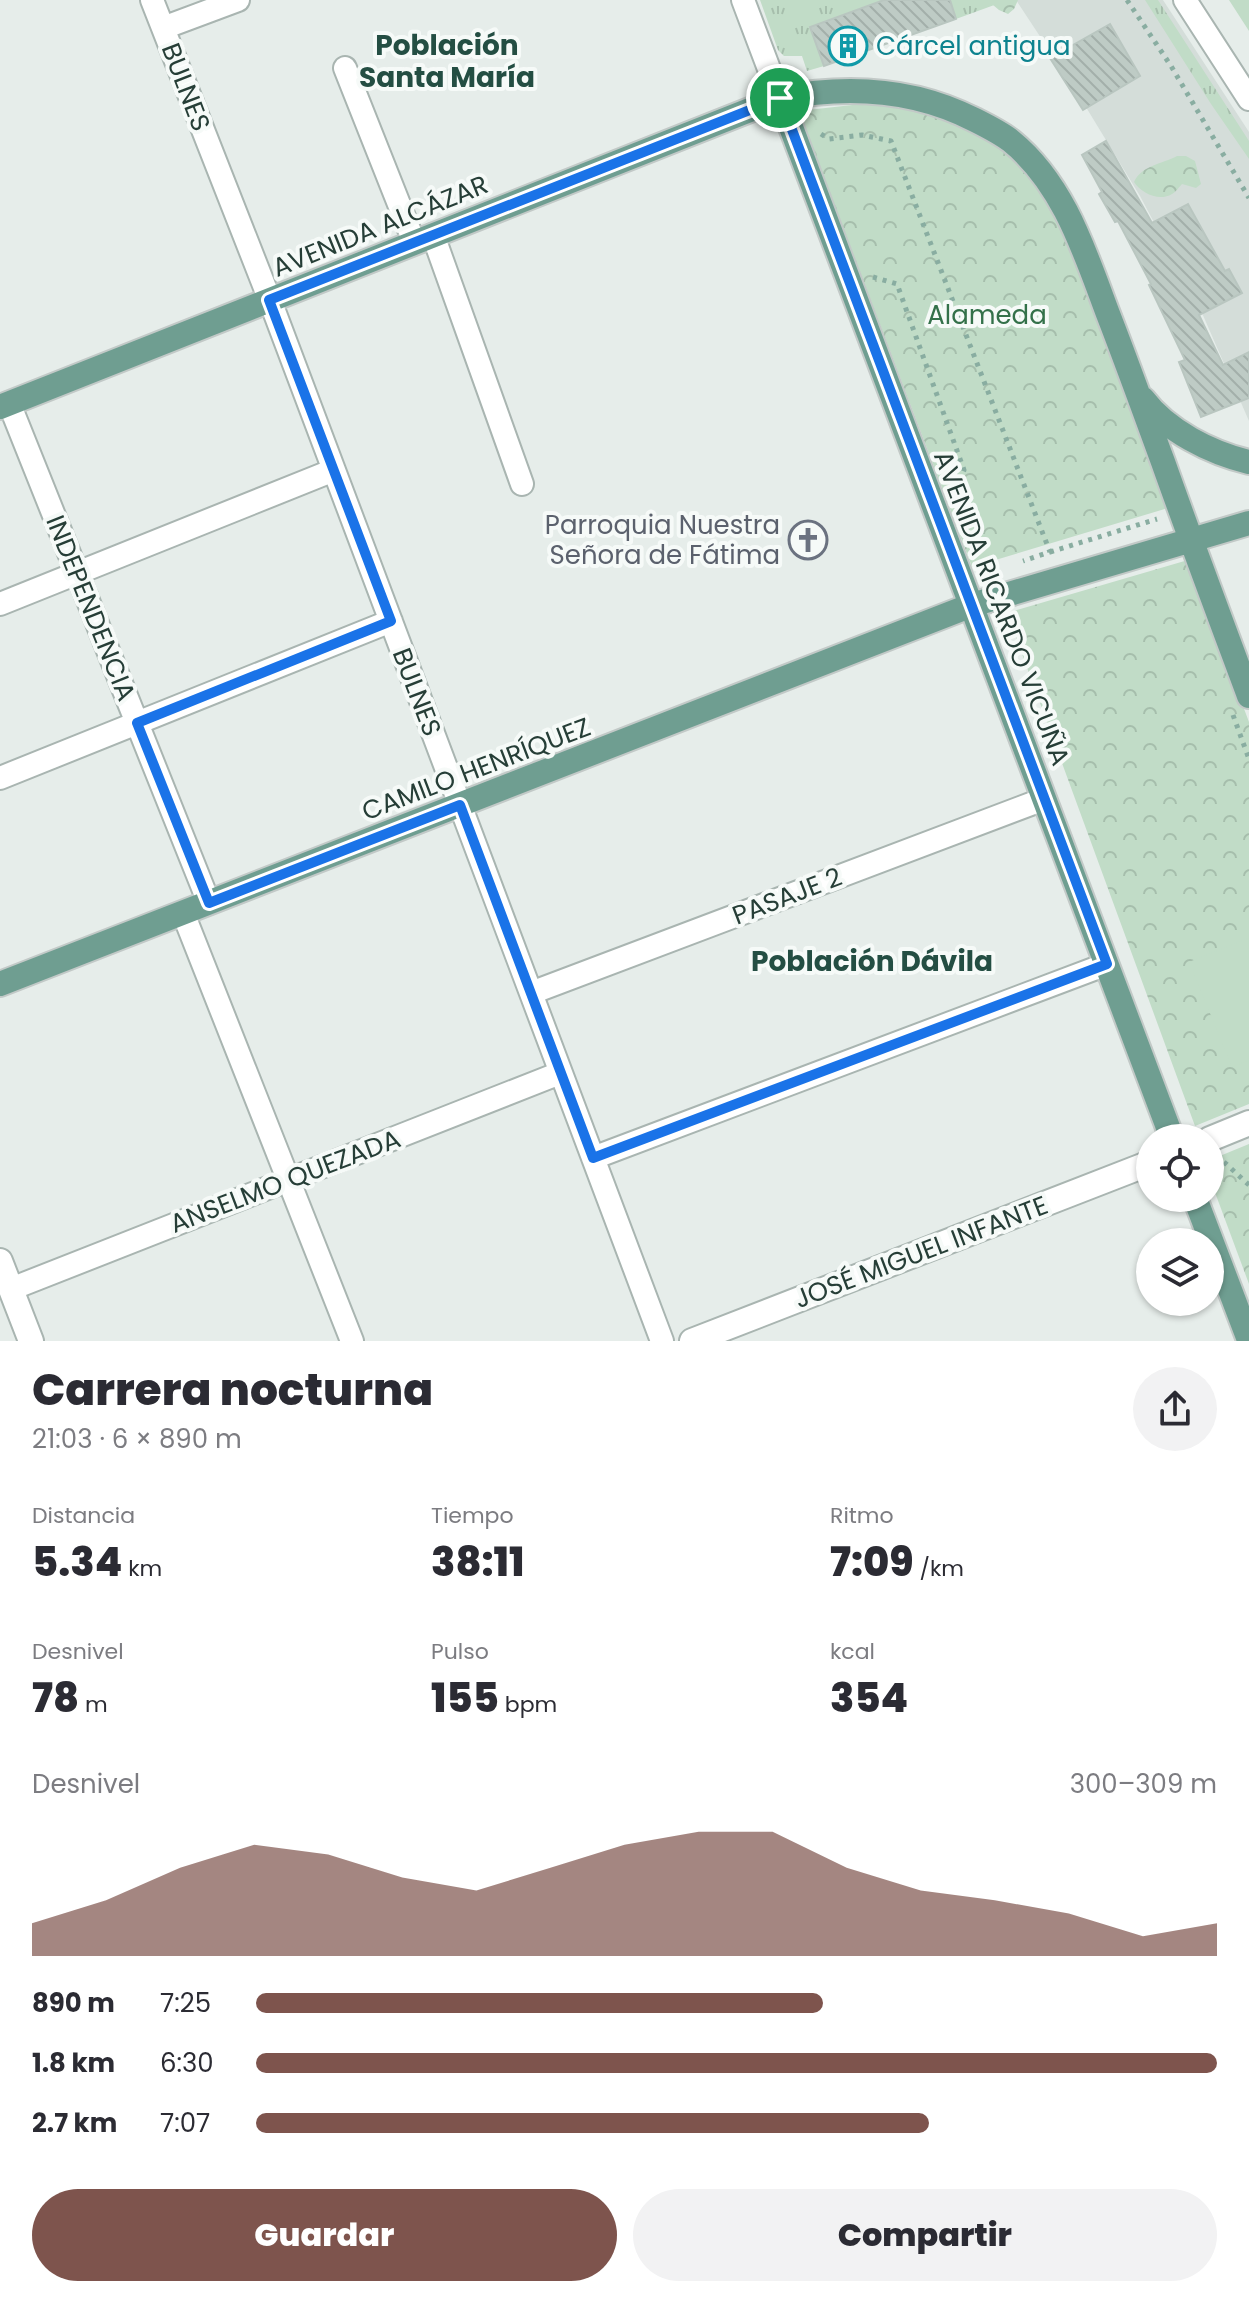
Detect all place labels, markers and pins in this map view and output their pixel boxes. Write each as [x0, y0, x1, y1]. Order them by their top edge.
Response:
building icon: Cárcel antigua [827, 25, 869, 67]
place label: Cárcel antigua [876, 28, 1070, 64]
pin [746, 64, 814, 132]
place label: Parroquia Nuestra Señora de Fátima [545, 507, 780, 573]
church icon: Parroquia Nuestra Señora de Fátima [787, 519, 829, 561]

